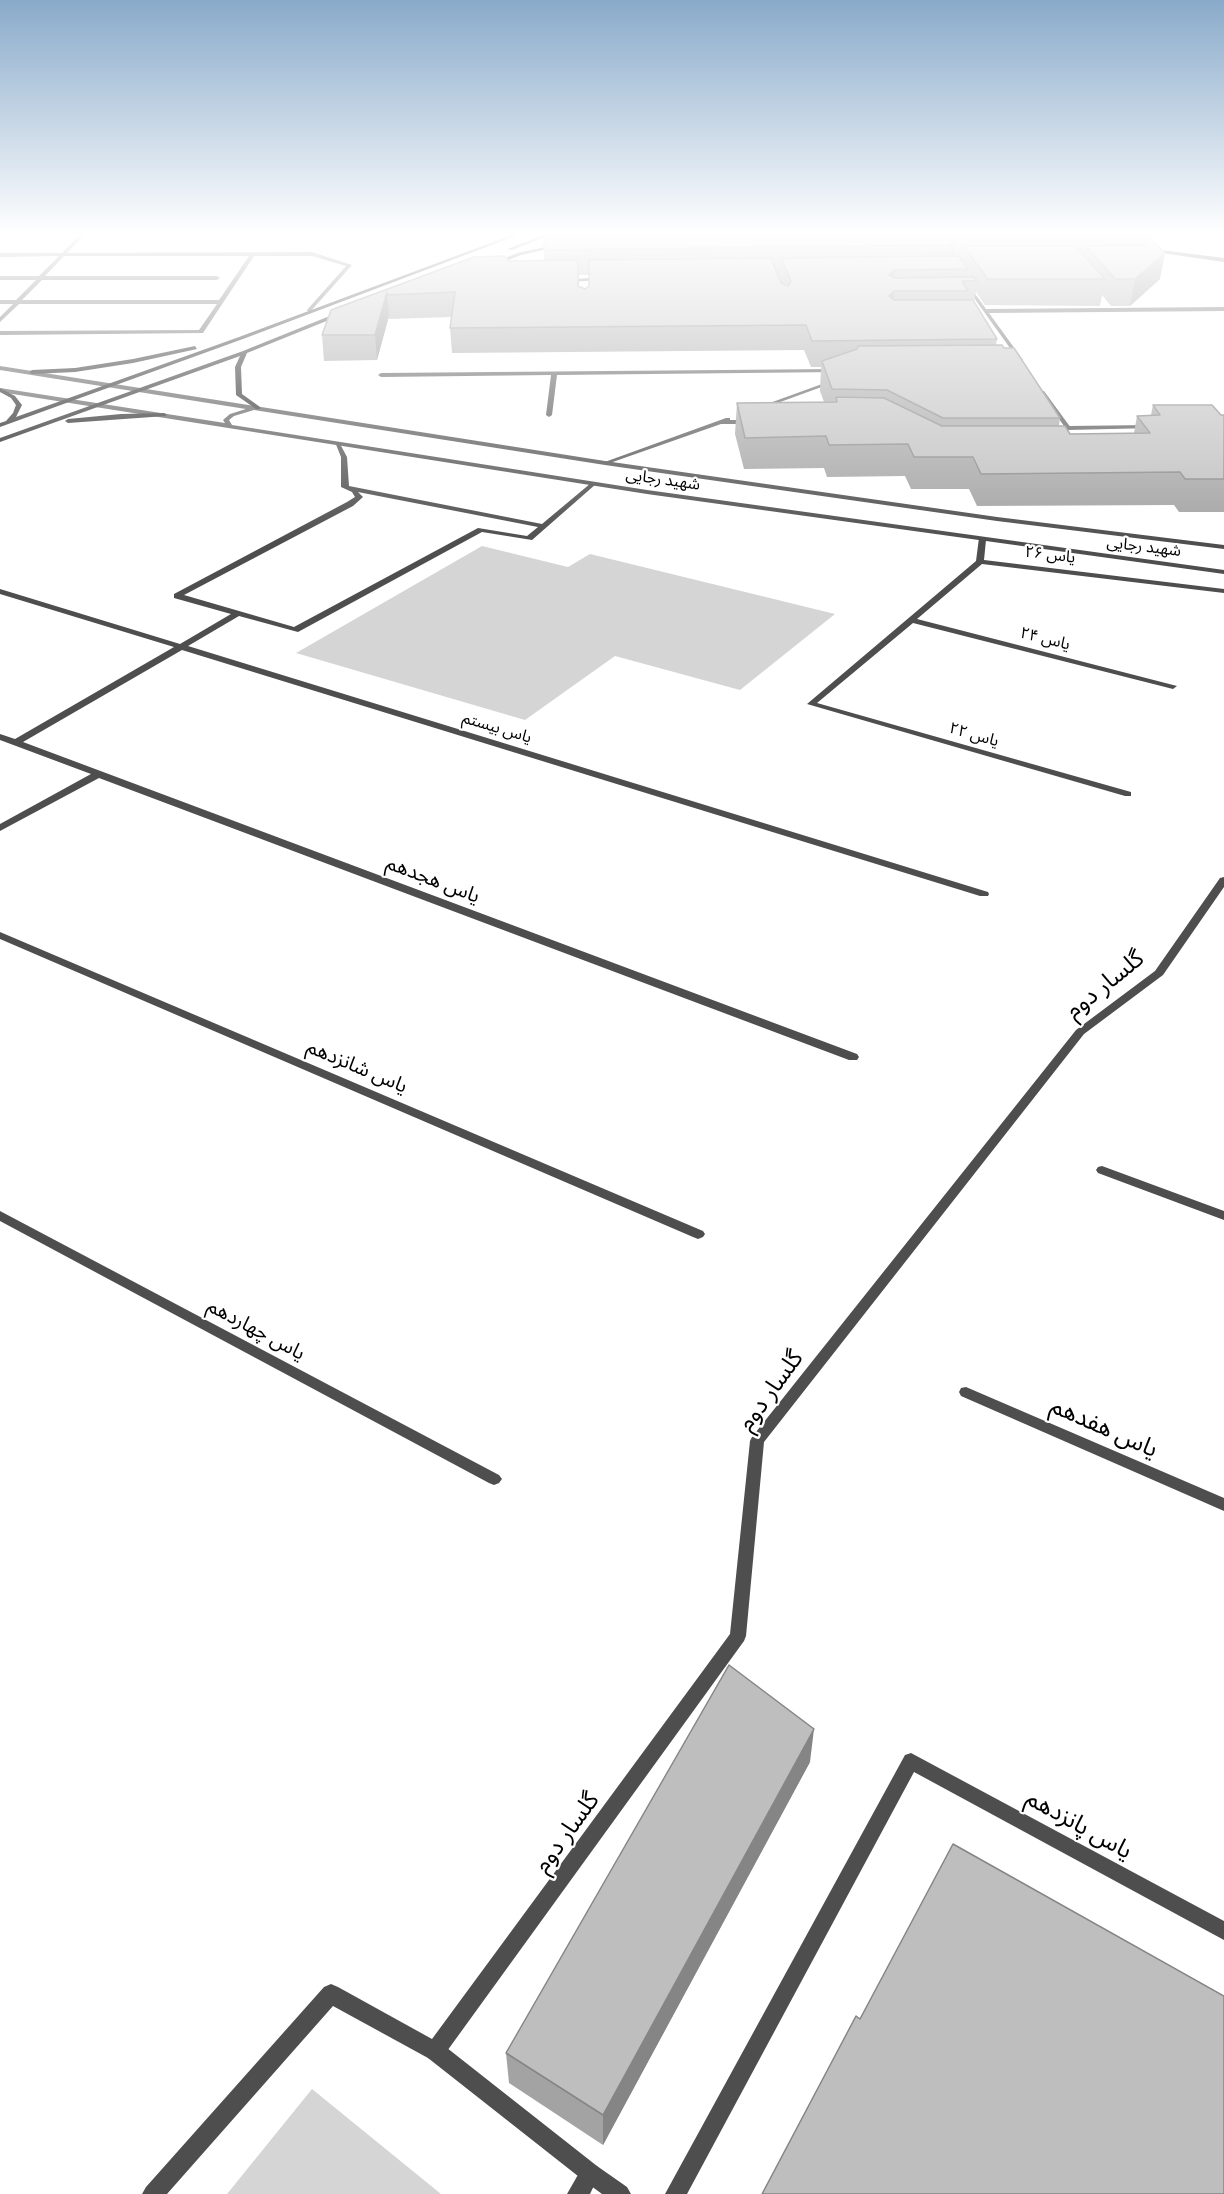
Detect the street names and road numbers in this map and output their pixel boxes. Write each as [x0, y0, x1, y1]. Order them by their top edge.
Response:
street label: شهید رجایی [625, 465, 701, 495]
street label: شهید رجایی [1106, 533, 1182, 561]
street label: یاس ۲۶ [1024, 542, 1076, 568]
street label: یاس ۲۴ [1018, 624, 1072, 654]
street label: یاس بیستم [460, 708, 534, 748]
street label: یاس ۲۲ [947, 719, 1001, 751]
street label: یاس هجدهم [383, 851, 483, 909]
street label: گلسار دوم [1060, 945, 1150, 1025]
street label: یاس شانزدهم [303, 1035, 411, 1099]
street label: یاس چهاردهم [203, 1294, 309, 1366]
street label: گلسار دوم [732, 1345, 810, 1437]
street label: یاس هفدهم [1046, 1392, 1162, 1464]
street label: یاس پانزدهم [1021, 1784, 1137, 1866]
street label: گلسار دوم [528, 1787, 606, 1879]

